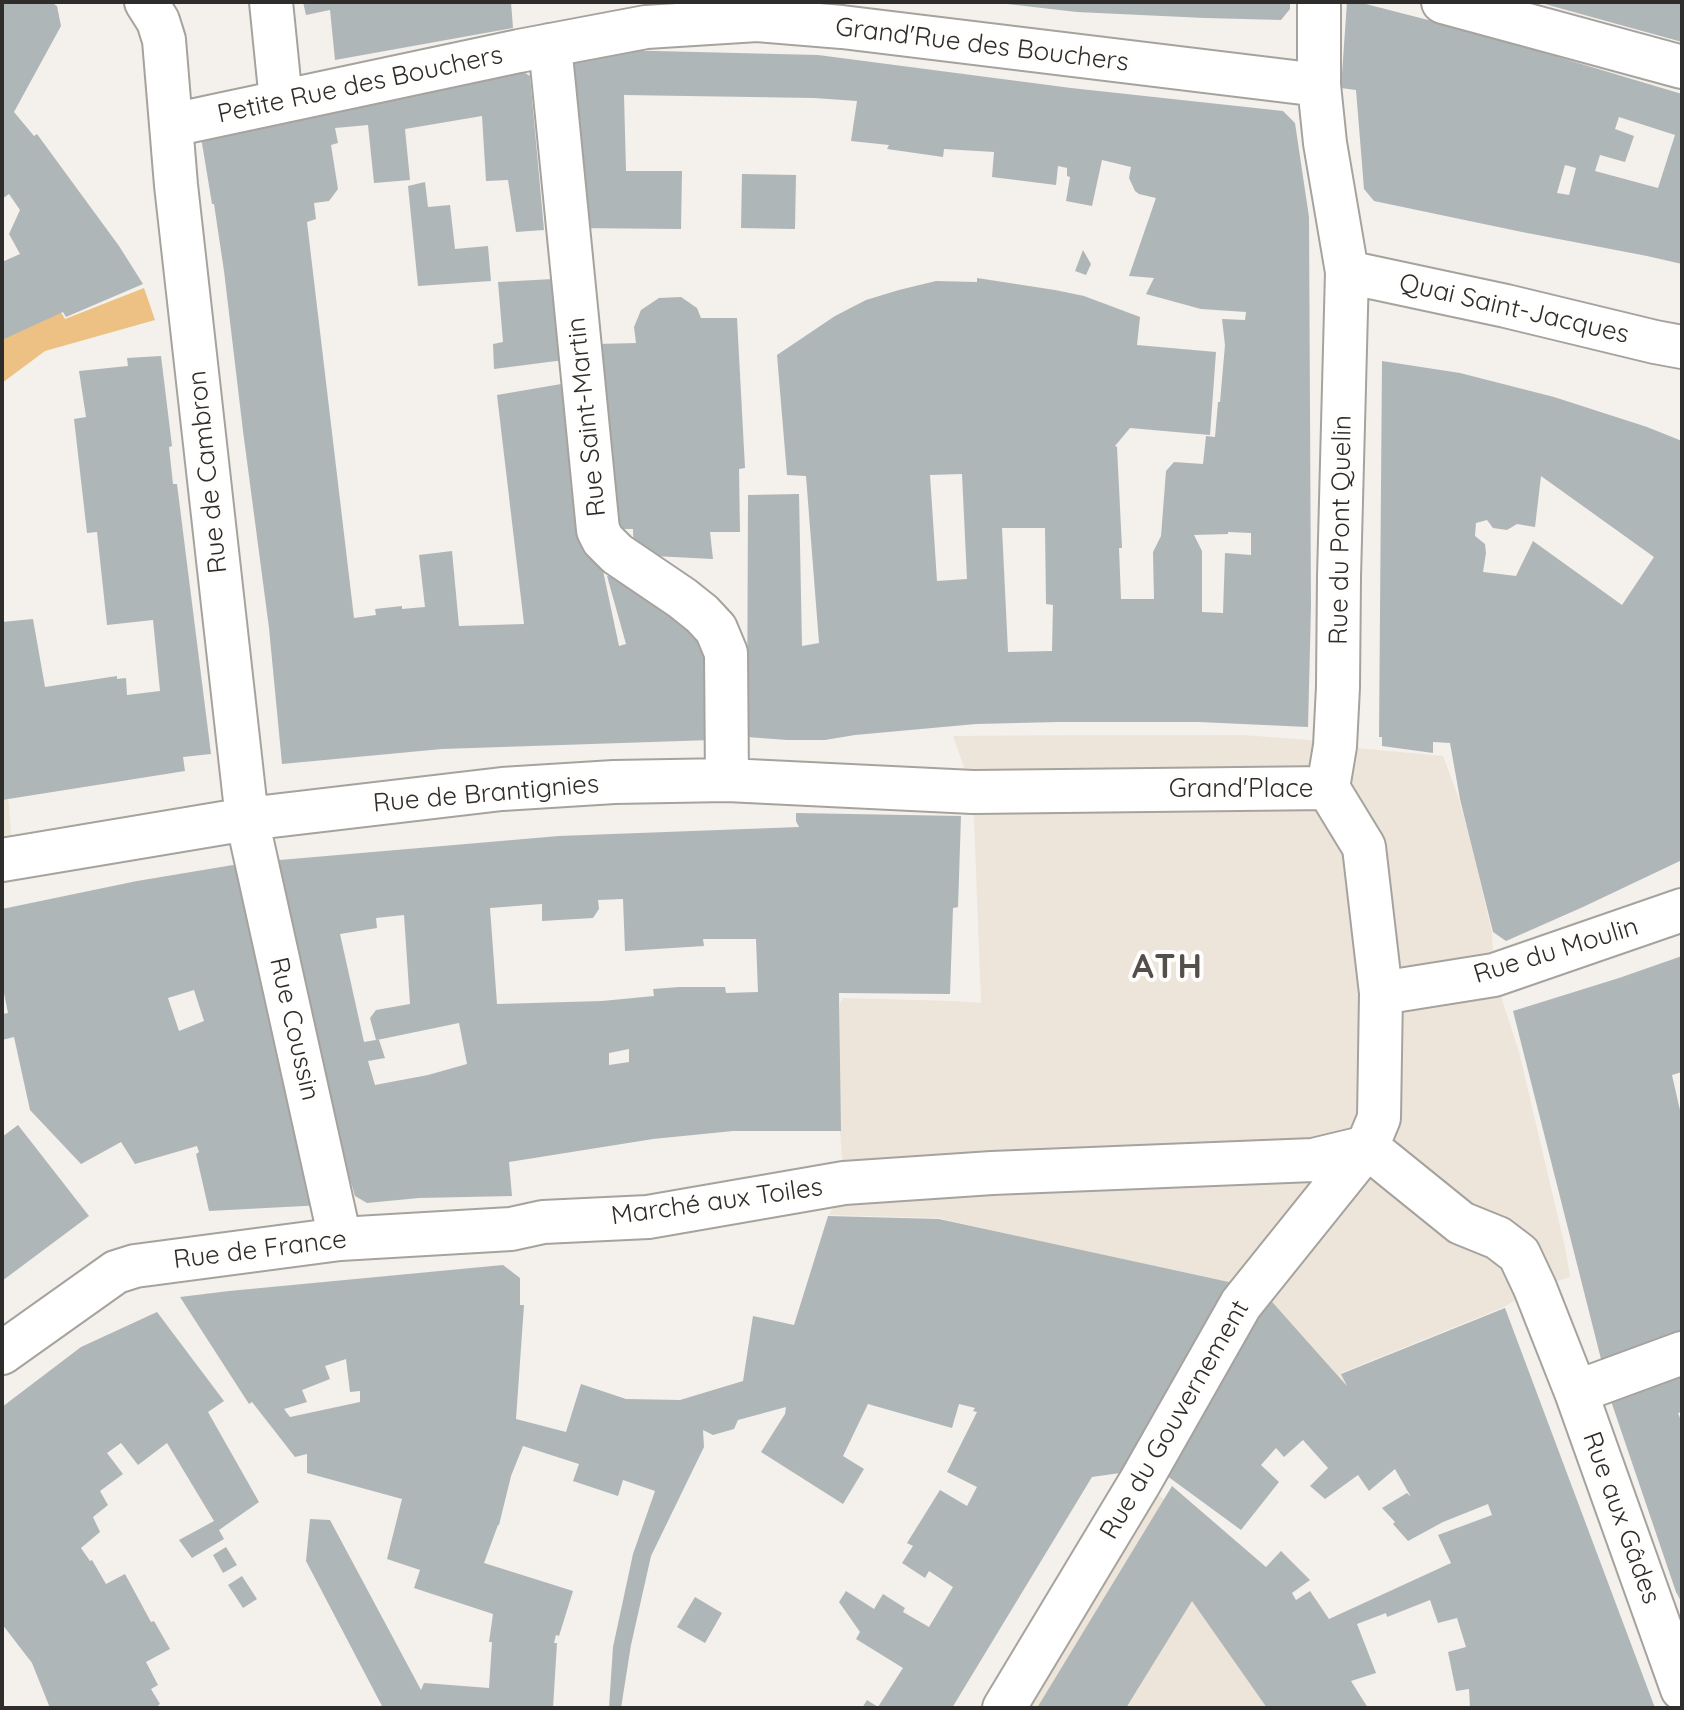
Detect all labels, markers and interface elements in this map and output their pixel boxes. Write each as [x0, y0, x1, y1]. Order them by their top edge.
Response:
street label: Grand'Rue des Bouchers [834, 12, 1130, 78]
street label: Petite Rue des Bouchers [215, 40, 505, 130]
street label: Quai Saint-Jacques [1396, 267, 1632, 351]
street label: Rue Saint-Martin [561, 316, 613, 518]
street label: Rue de Cambron [182, 369, 234, 575]
street label: Rue du Pont Quelin [1323, 415, 1359, 645]
street label: Rue de Brantignies [372, 769, 600, 819]
street label: Grand'Place [1169, 773, 1313, 805]
street label: Rue du Moulin [1470, 911, 1642, 991]
district label: ATH [1132, 948, 1204, 988]
street label: Rue Coussin [262, 954, 326, 1104]
street label: Marché aux Toiles [609, 1172, 825, 1232]
street label: Rue de France [172, 1224, 348, 1276]
street label: Rue du Gouvernement [1094, 1295, 1256, 1545]
street label: Rue aux Gâdes [1575, 1428, 1667, 1608]

